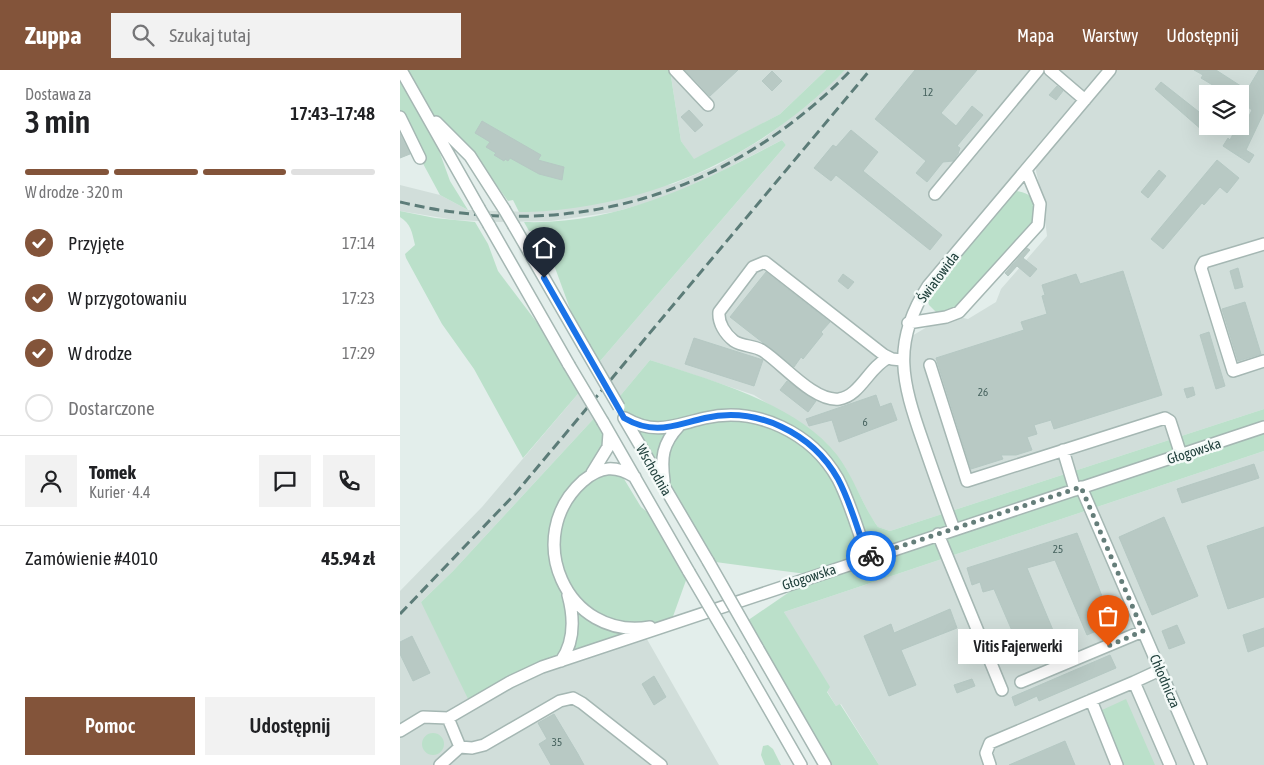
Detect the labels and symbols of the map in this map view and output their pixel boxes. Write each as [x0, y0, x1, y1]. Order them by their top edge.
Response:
house number: 12 [923, 86, 933, 98]
pin [523, 227, 565, 278]
street label: Światowida [913, 248, 962, 305]
house number: 26 [978, 386, 988, 398]
house number: 6 [862, 416, 868, 428]
street label: Głogowska [1165, 435, 1223, 467]
street label: Wschodnia [633, 442, 675, 498]
courier [846, 531, 896, 581]
house number: 25 [1053, 543, 1063, 555]
street label: Głogowska [780, 561, 838, 593]
pin [1087, 595, 1129, 646]
callout: Vitis Fajerwerki [958, 628, 1078, 664]
street label: Chłodnicza [1147, 652, 1183, 710]
house number: 35 [552, 736, 562, 748]

